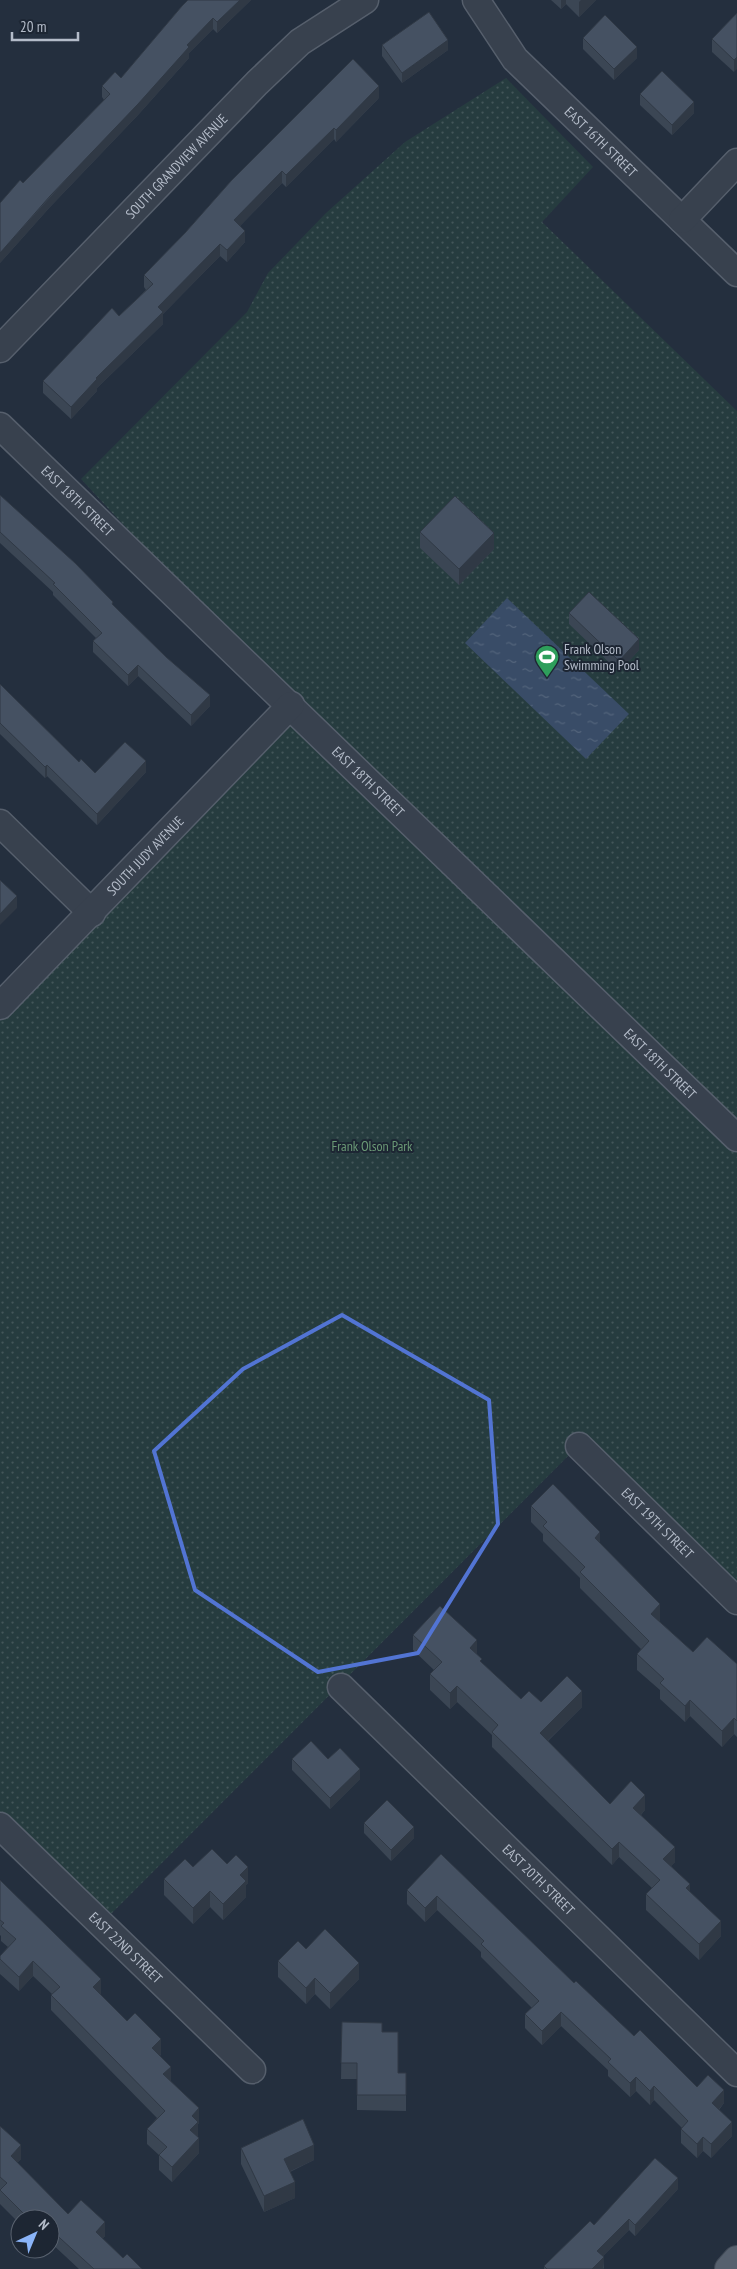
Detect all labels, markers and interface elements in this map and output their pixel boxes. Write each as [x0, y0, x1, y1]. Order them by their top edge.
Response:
scale bar [12, 10, 79, 42]
text: 20 m [20, 17, 46, 36]
street label: EAST 16TH STREET [561, 103, 642, 181]
street label: SOUTH GRANDVIEW AVENUE [122, 110, 231, 223]
street label: EAST 18TH STREET [38, 462, 118, 541]
place label: Frank Olson Swimming Pool [564, 640, 640, 674]
sports icon: Frank Olson Swimming Pool [534, 644, 560, 678]
street label: EAST 18TH STREET [328, 743, 409, 821]
street label: SOUTH JUDY AVENUE [103, 812, 188, 899]
street label: EAST 18TH STREET [620, 1025, 701, 1104]
park label: Frank Olson Park [331, 1137, 413, 1155]
street label: EAST 19TH STREET [618, 1484, 698, 1563]
street label: EAST 20TH STREET [499, 1840, 579, 1919]
street label: EAST 22ND STREET [85, 1908, 167, 1988]
north arrow [10, 2209, 60, 2259]
text: N [35, 2216, 53, 2234]

